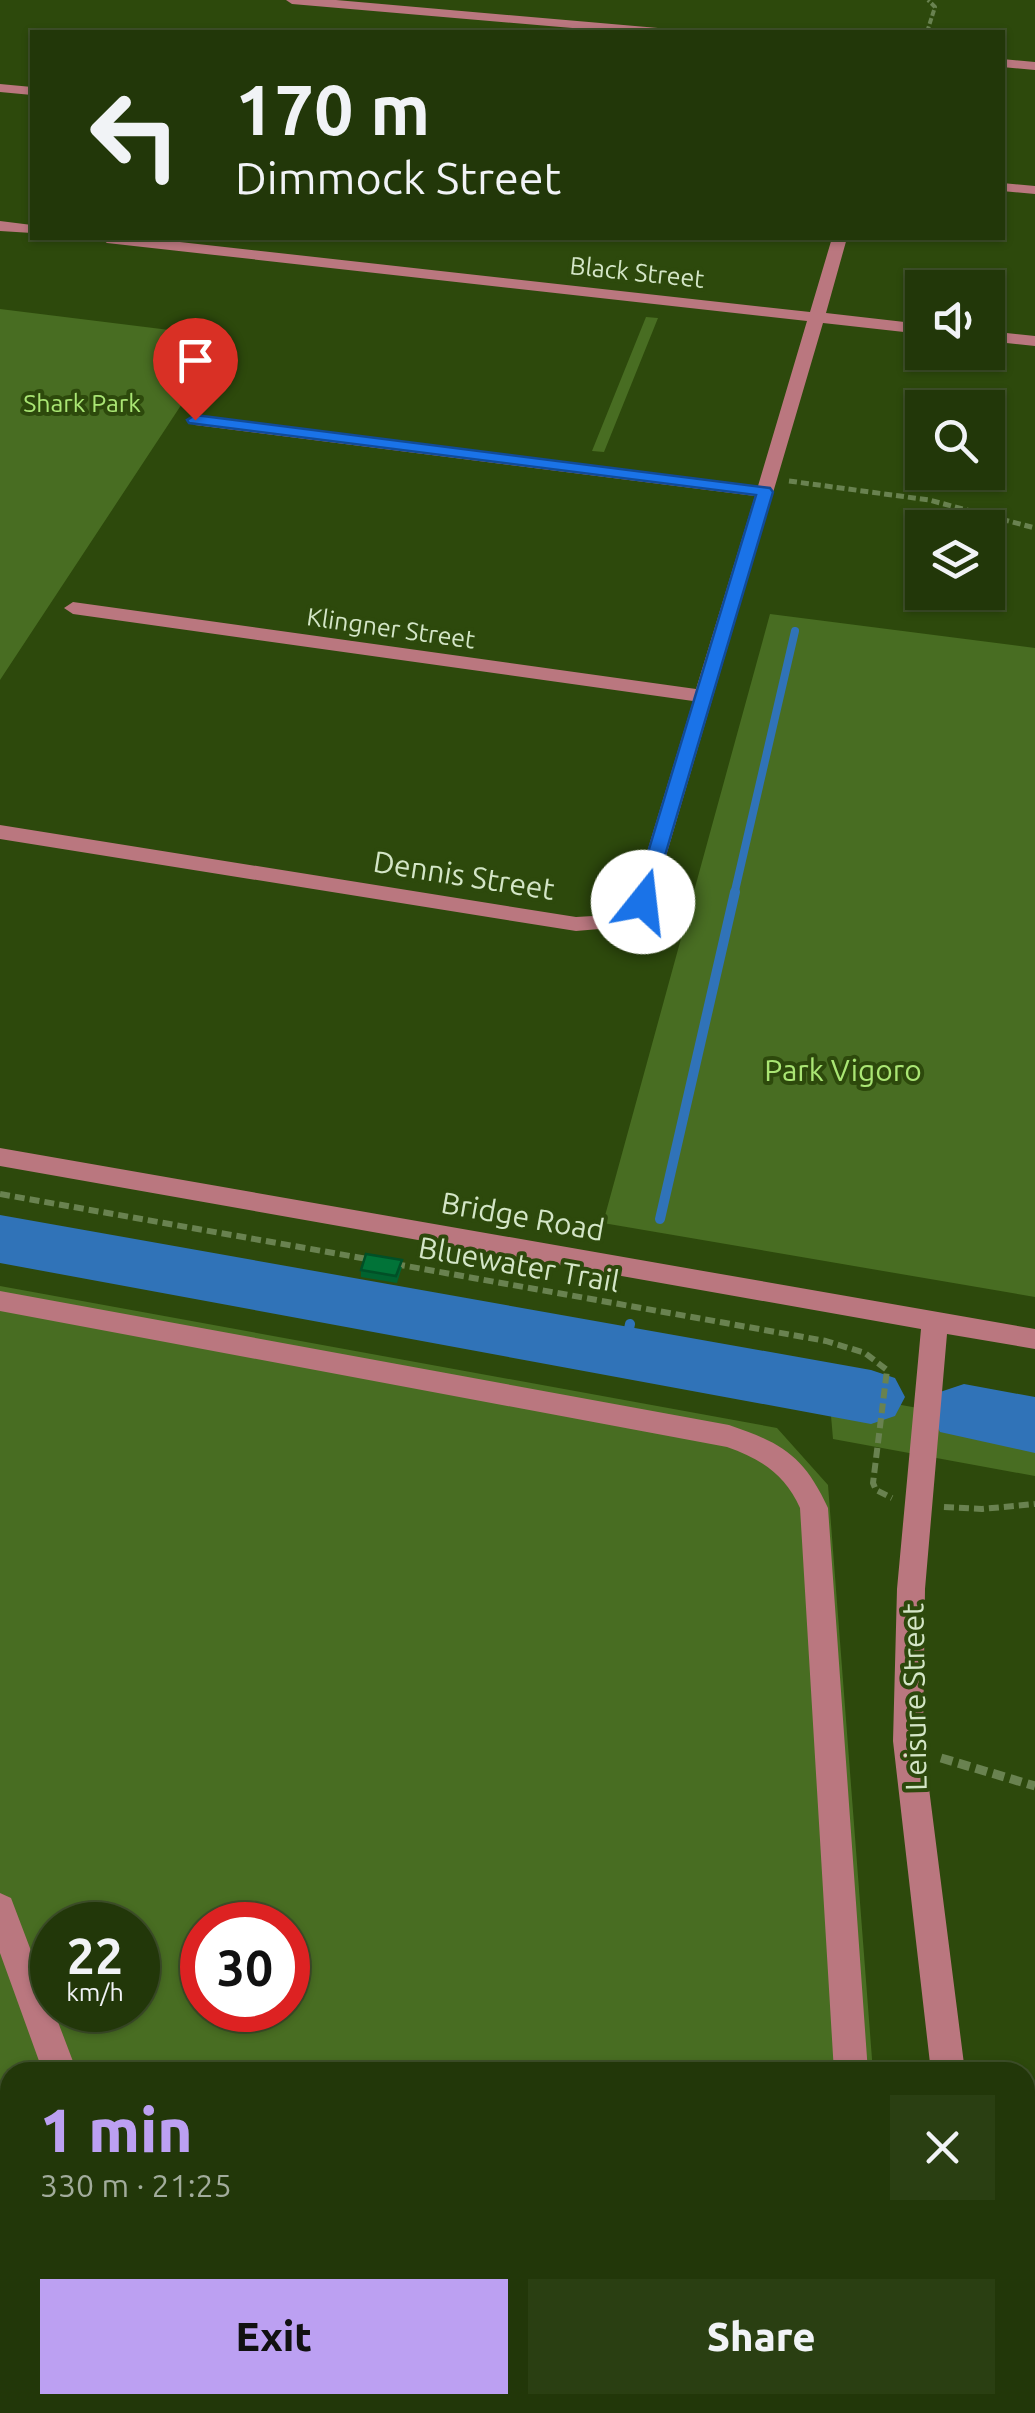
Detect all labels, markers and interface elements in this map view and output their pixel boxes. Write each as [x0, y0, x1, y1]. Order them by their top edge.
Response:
icon: left [70, 70, 200, 200]
text: 170 m [235, 70, 430, 148]
text: Dimmock Street [235, 152, 561, 203]
street label: Black Street [568, 251, 706, 293]
map controls [905, 270, 1005, 610]
button: sound [905, 270, 1005, 370]
pin [153, 318, 238, 421]
icon: arrive [168, 333, 223, 388]
park label: Shark Park [23, 389, 141, 417]
button: search [905, 390, 1005, 490]
button: layers [905, 510, 1005, 610]
street label: Klingner Street [305, 602, 477, 654]
street label: Dennis Street [371, 844, 557, 906]
position arrow [591, 850, 695, 954]
park label: Park Vigoro [764, 1053, 922, 1087]
street label: Bridge Road [439, 1185, 607, 1247]
street label: Bluewater Trail [416, 1230, 622, 1298]
street label: Leisure Street [895, 1603, 933, 1791]
speed limit sign: 30 [180, 1902, 310, 2032]
text: 22 [67, 1927, 123, 1983]
text: km/h [66, 1978, 124, 2006]
button: close [890, 2095, 995, 2200]
text: 1 min [40, 2096, 193, 2163]
text: 330 m · 21:25 [40, 2167, 232, 2203]
button: Exit [40, 2279, 508, 2394]
button: Share [528, 2279, 995, 2394]

